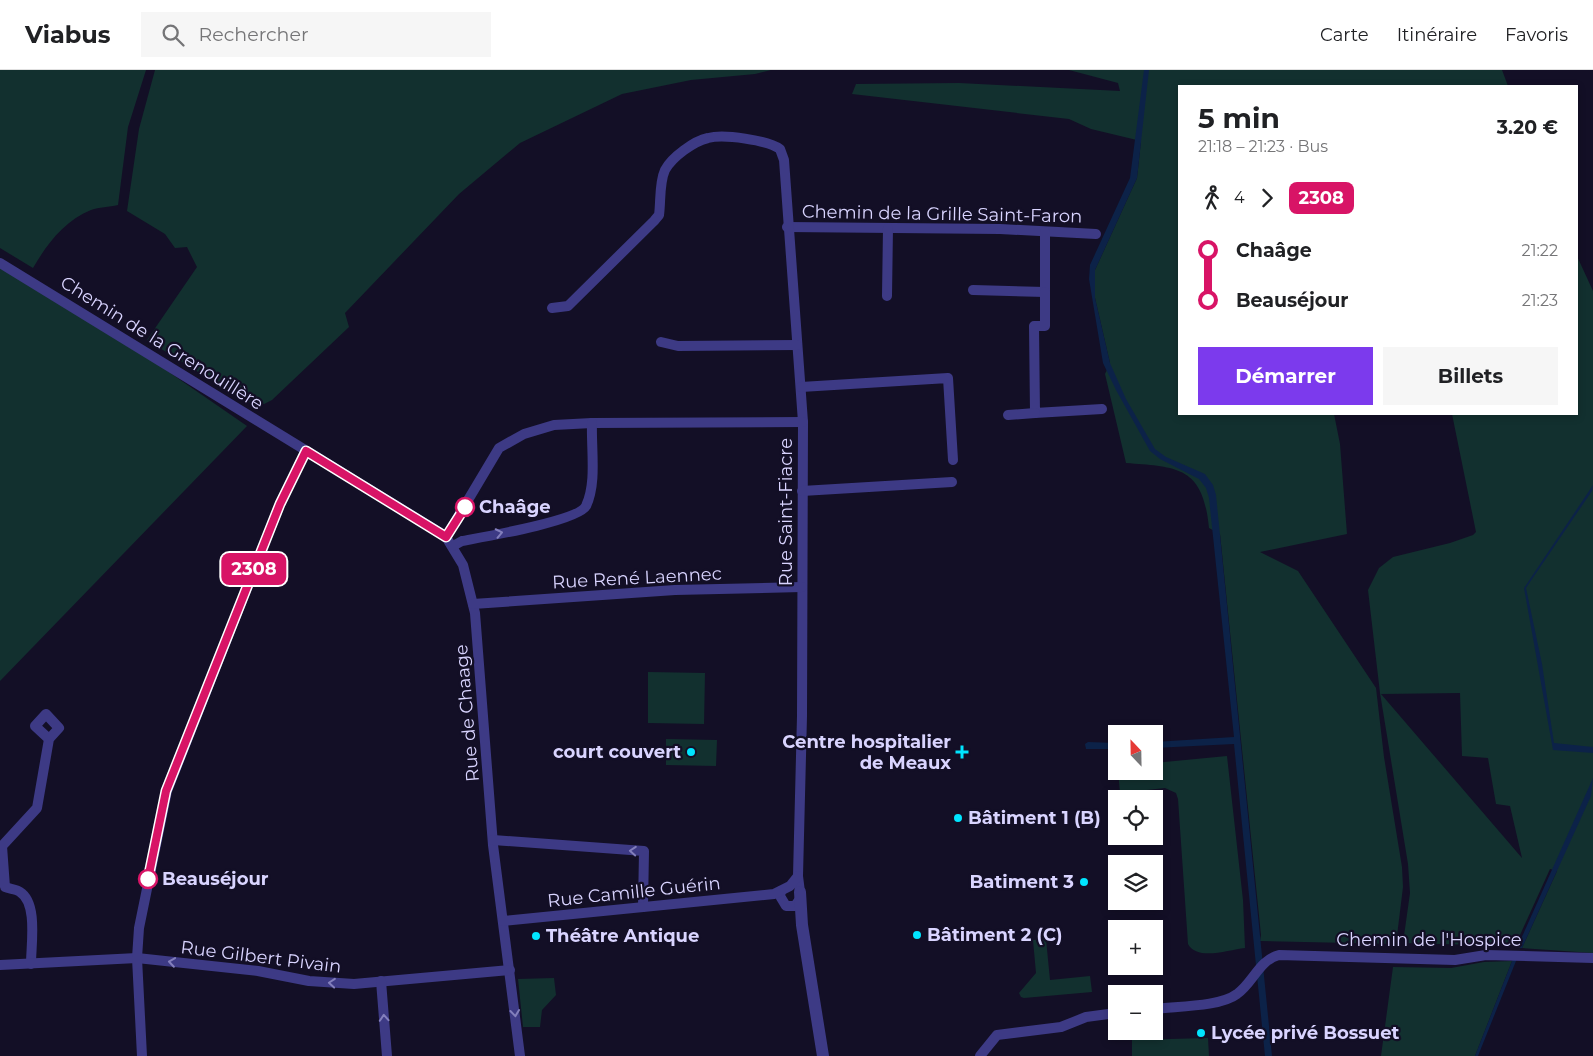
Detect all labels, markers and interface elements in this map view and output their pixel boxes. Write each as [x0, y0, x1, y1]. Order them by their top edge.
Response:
search box [141, 12, 491, 57]
text: Viabus [25, 20, 111, 49]
icon: search [159, 21, 187, 49]
text: Rechercher [199, 23, 309, 46]
text: Carte [1320, 24, 1369, 46]
text: Itinéraire [1397, 24, 1477, 46]
text: Favoris [1505, 24, 1568, 46]
text: 5 min [1198, 101, 1280, 135]
text: 3.20 € [1497, 116, 1558, 139]
text: 21:18 – 21:23 · Bus [1198, 137, 1328, 156]
icon: walk [1198, 184, 1226, 212]
icon: forward [1253, 184, 1281, 212]
text: 2308 [1299, 187, 1344, 209]
text: 4 [1234, 188, 1245, 207]
street label: Chemin de la Grille Saint-Faron [802, 201, 1082, 227]
text: Chaâge [1236, 239, 1312, 262]
text: 21:22 [1522, 241, 1558, 260]
street label: Chemin de la Grenouillère [56, 271, 268, 415]
text: Beauséjour [1236, 289, 1348, 312]
text: 21:23 [1522, 291, 1558, 310]
button: Démarrer [1198, 347, 1373, 405]
button: Billets [1383, 347, 1558, 405]
street label: Rue Saint-Fiacre [775, 438, 797, 586]
place label: Chaâge [479, 496, 551, 518]
marker: Chaâge [455, 497, 475, 517]
one-way arrow [495, 528, 504, 539]
line badge: 2308 [219, 553, 289, 585]
text: 2308 [231, 558, 277, 580]
street label: Rue René Laennec [552, 563, 722, 593]
street label: Rue de Chaage [450, 643, 484, 783]
north arrow [1108, 725, 1162, 780]
map controls [1108, 725, 1163, 1040]
place label: Centre hospitalier de Meaux [782, 731, 951, 774]
place label: court couvert [553, 741, 681, 763]
marker: Centre hospitalier de Meaux [955, 745, 969, 759]
marker: court couvert [685, 746, 697, 758]
button: locate [1108, 790, 1163, 845]
place label: Bâtiment 1 (B) [968, 807, 1101, 829]
marker: Bâtiment 1 (B) [952, 812, 964, 824]
one-way arrow [629, 845, 637, 856]
button: layers [1108, 855, 1163, 910]
place label: Beauséjour [162, 868, 269, 890]
marker: Beauséjour [138, 869, 158, 889]
place label: Batiment 3 [970, 871, 1074, 893]
street label: Rue Camille Guérin [546, 872, 722, 912]
marker: Batiment 3 [1078, 876, 1090, 888]
button: + [1108, 920, 1163, 975]
place label: Bâtiment 2 (C) [927, 924, 1062, 946]
place label: Théâtre Antique [546, 925, 699, 947]
marker: Bâtiment 2 (C) [911, 929, 923, 941]
street label: Chemin de l'Hospice [1336, 929, 1522, 951]
marker: Théâtre Antique [530, 930, 542, 942]
street label: Rue Gilbert Pivain [179, 936, 343, 978]
one-way arrow [167, 957, 175, 968]
one-way arrow [328, 978, 336, 989]
button: − [1108, 985, 1163, 1040]
one-way arrow [509, 1009, 520, 1017]
one-way arrow [379, 1014, 390, 1022]
place label: Lycée privé Bossuet [1211, 1022, 1400, 1044]
marker: Lycée privé Bossuet [1195, 1027, 1207, 1039]

